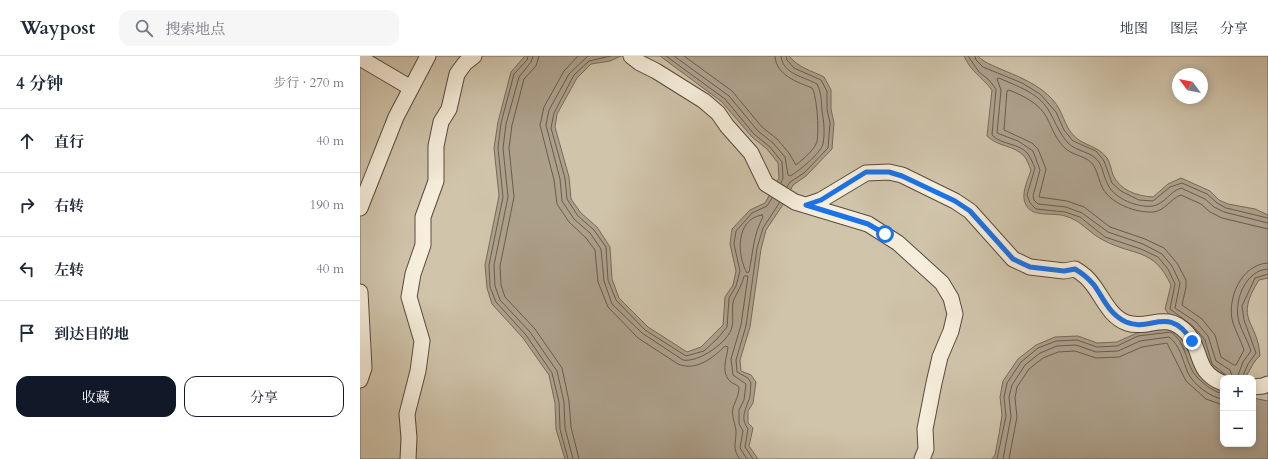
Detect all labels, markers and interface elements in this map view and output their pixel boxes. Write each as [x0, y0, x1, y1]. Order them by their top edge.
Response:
search box [119, 10, 399, 46]
text: Waypost [20, 15, 95, 41]
icon: search [133, 17, 155, 39]
text: 搜索地点 [165, 19, 225, 39]
text: 地图 [1120, 19, 1148, 38]
text: 图层 [1170, 19, 1198, 38]
text: 分享 [1220, 19, 1248, 38]
north arrow [1172, 68, 1208, 104]
text: 4 分钟 [16, 72, 63, 95]
text: 步行 · 270 m [273, 74, 344, 92]
icon: ahead [16, 130, 38, 152]
text: 直行 [54, 132, 84, 152]
text: 40 m [316, 132, 344, 150]
icon: right [16, 194, 38, 216]
text: 右转 [54, 196, 84, 216]
text: 190 m [310, 196, 344, 214]
route start [876, 225, 894, 243]
icon: left [16, 258, 38, 280]
text: 左转 [54, 260, 84, 280]
text: 40 m [316, 260, 344, 278]
icon: arrive [16, 322, 38, 344]
text: 到达目的地 [54, 324, 129, 344]
route end [1183, 332, 1201, 350]
map controls [1220, 375, 1256, 447]
button: + [1220, 375, 1256, 411]
button: 收藏 [16, 376, 176, 417]
button: 分享 [184, 376, 344, 417]
button: − [1220, 411, 1256, 447]

